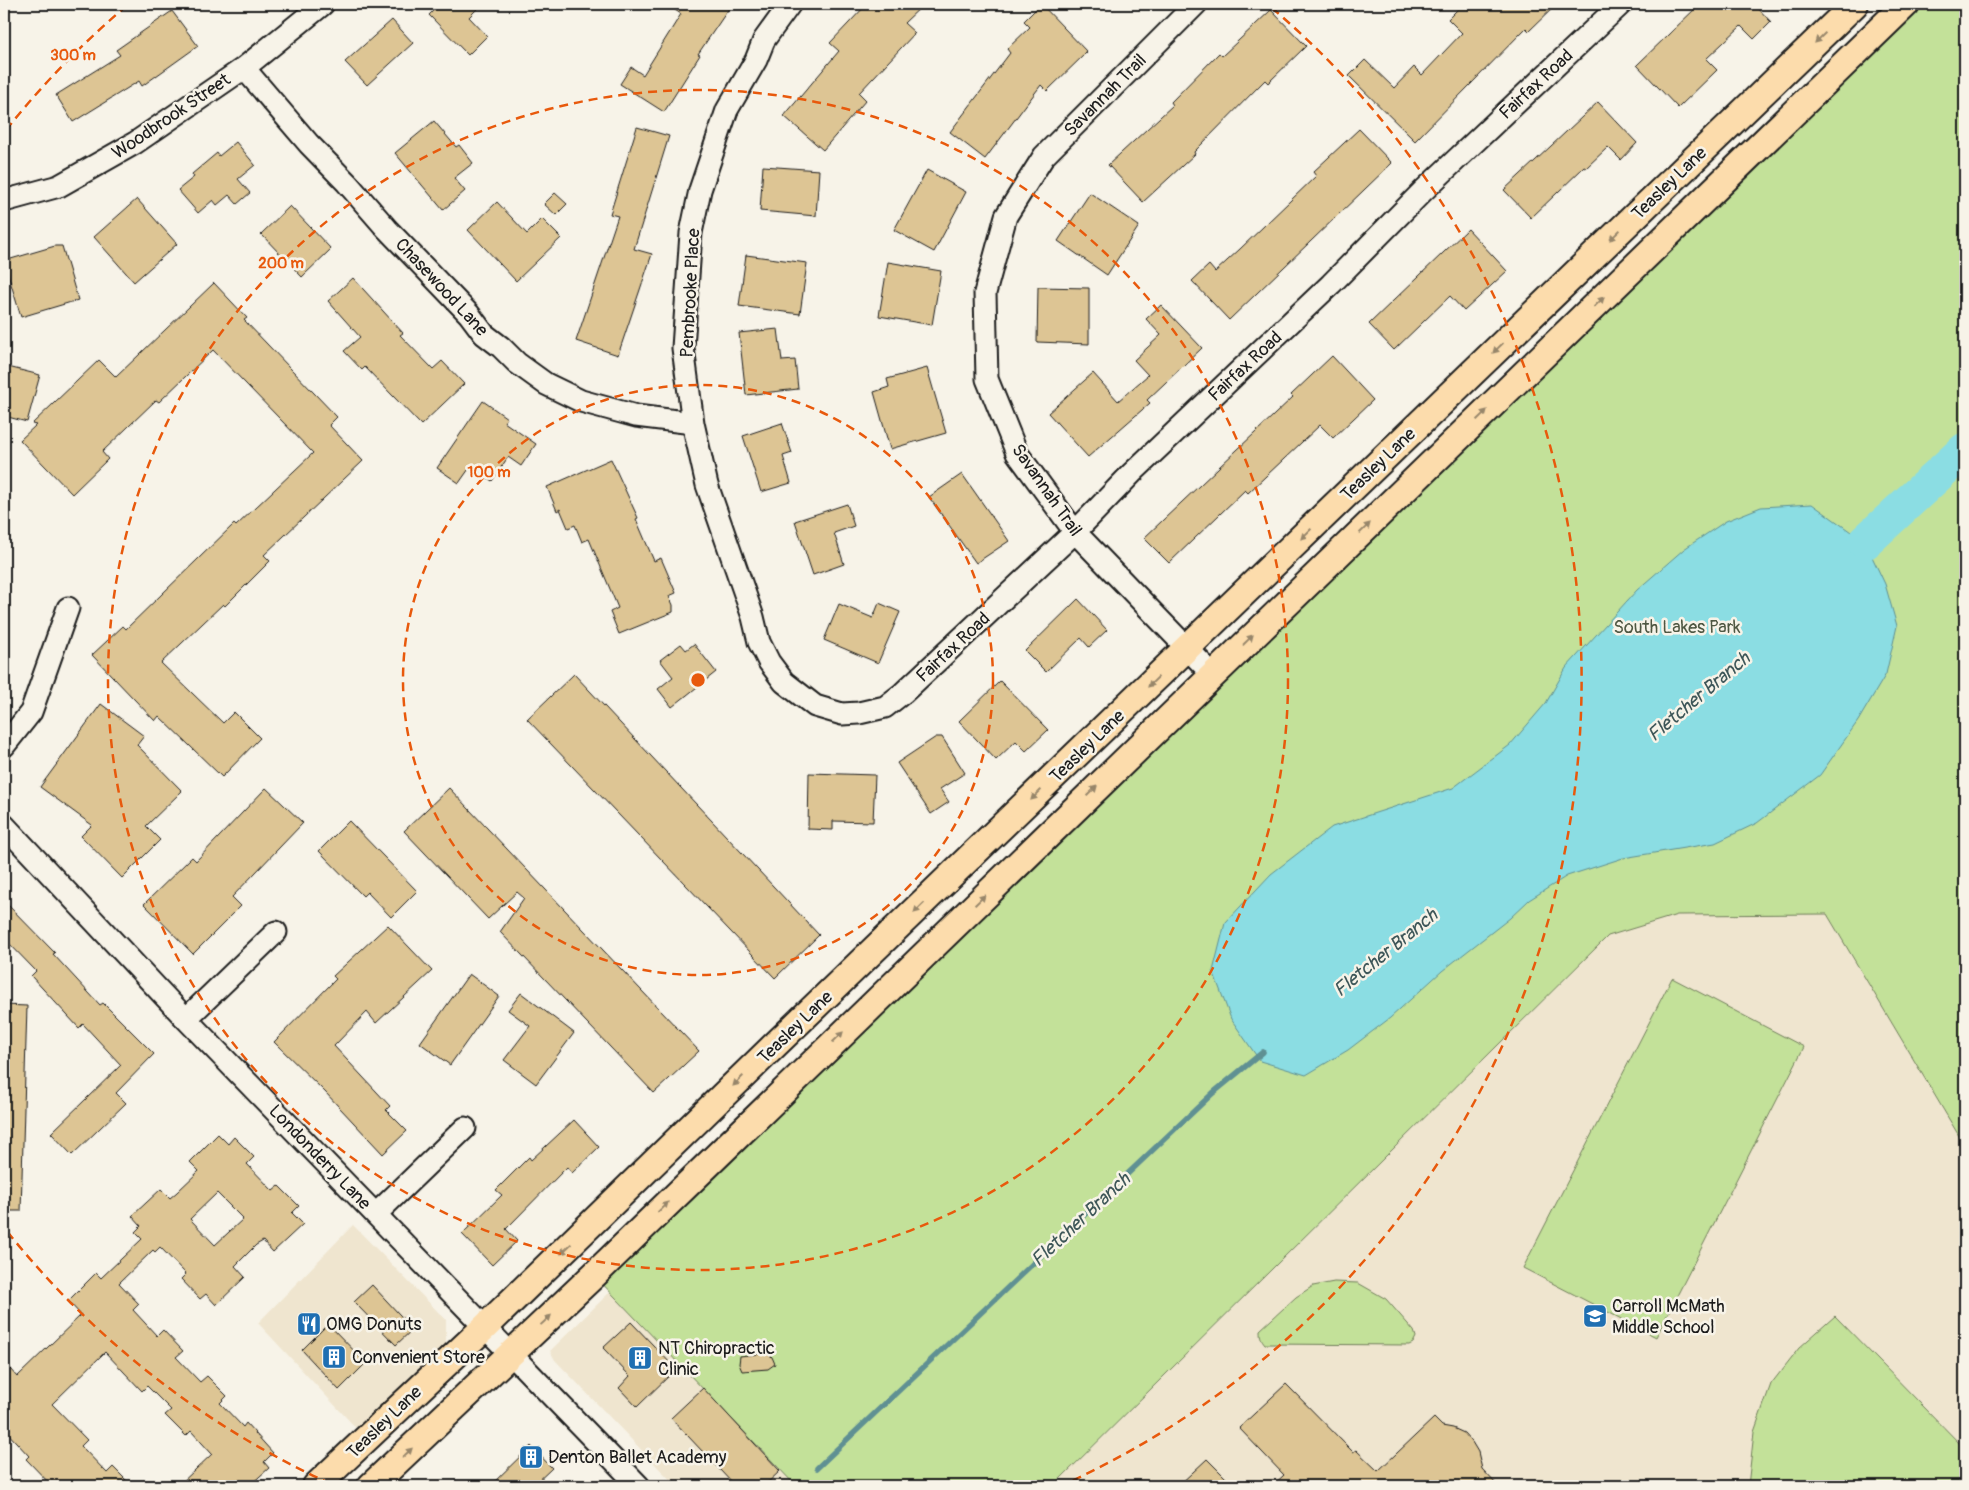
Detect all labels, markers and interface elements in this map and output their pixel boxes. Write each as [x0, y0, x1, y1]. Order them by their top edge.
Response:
one-way arrow [1815, 32, 1827, 44]
street label: Fairfax Road [1495, 44, 1578, 124]
text: 300 m [50, 46, 96, 65]
street label: Savannah Trail [1059, 49, 1152, 142]
street label: Woodbrook Street [108, 68, 236, 165]
street label: Teasley Lane [1627, 142, 1712, 225]
street label: Pembrooke Place [676, 228, 705, 358]
one-way arrow [1610, 229, 1622, 241]
street label: Chasewood Lane [390, 233, 493, 341]
text: 200 m [258, 254, 304, 273]
one-way arrow [1592, 296, 1604, 308]
street label: Fairfax Road [1204, 326, 1287, 406]
one-way arrow [1492, 342, 1504, 354]
one-way arrow [1476, 409, 1488, 421]
street label: Teasley Lane [1336, 423, 1421, 506]
street label: Savannah Trail [1006, 440, 1087, 541]
text: 100 m [468, 463, 510, 482]
one-way arrow [1359, 522, 1371, 534]
one-way arrow [1300, 528, 1312, 540]
street label: Fairfax Road [912, 607, 995, 687]
park label: South Lakes Park [1613, 616, 1741, 639]
one-way arrow [1241, 634, 1253, 646]
water label: Fletcher Branch [1642, 646, 1756, 747]
centre of rings [689, 671, 707, 689]
one-way arrow [1147, 676, 1159, 688]
street label: Teasley Lane [1045, 705, 1130, 788]
one-way arrow [1086, 786, 1098, 798]
one-way arrow [1030, 789, 1042, 801]
one-way arrow [974, 894, 986, 906]
one-way arrow [913, 902, 925, 914]
water label: Fletcher Branch [1329, 903, 1443, 1002]
street label: Teasley Lane [753, 986, 838, 1069]
one-way arrow [832, 1031, 844, 1043]
one-way arrow [733, 1075, 745, 1087]
street label: Londonderry Lane [264, 1100, 376, 1215]
water label: Fletcher Branch [1026, 1167, 1136, 1272]
one-way arrow [657, 1201, 669, 1213]
one-way arrow [560, 1243, 572, 1255]
place label: Carroll McMath Middle School [1612, 1295, 1725, 1339]
school or university icon: Carroll McMath Middle School [1582, 1303, 1608, 1329]
restaurant icon: OMG Donuts [296, 1311, 322, 1337]
place label: OMG Donuts [326, 1313, 422, 1336]
one-way arrow [540, 1314, 552, 1326]
place label: NT Chiropractic Clinic [658, 1337, 775, 1381]
building icon: Convenient Store [321, 1344, 347, 1370]
building icon: NT Chiropractic Clinic [627, 1345, 653, 1371]
place label: Convenient Store [352, 1346, 485, 1369]
street label: Teasley Lane [342, 1381, 427, 1464]
building icon: Denton Ballet Academy [518, 1444, 544, 1470]
place label: Denton Ballet Academy [548, 1446, 727, 1469]
one-way arrow [401, 1447, 413, 1459]

